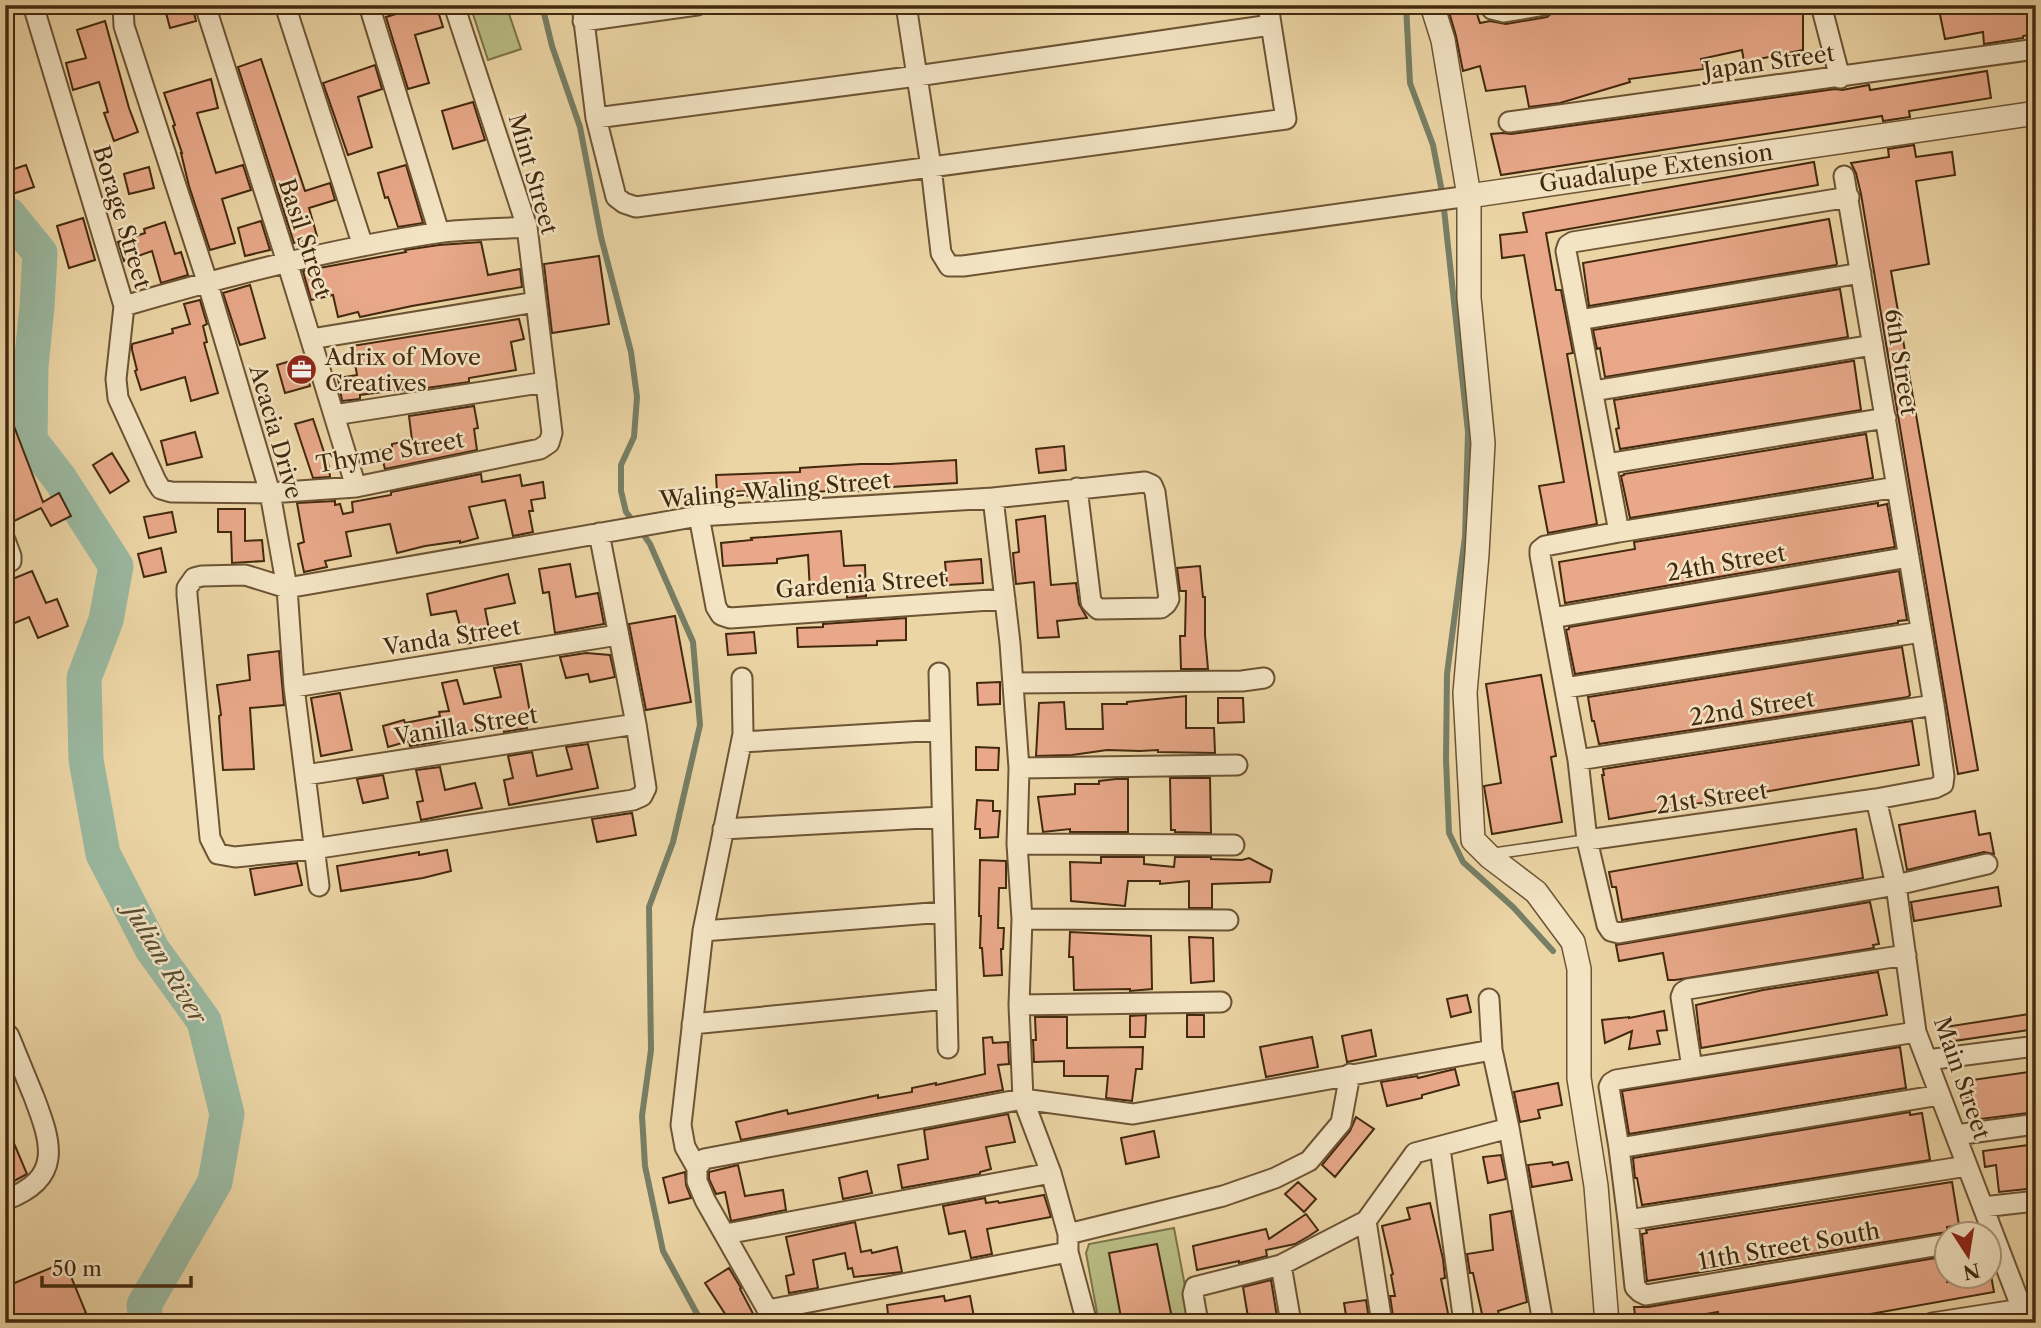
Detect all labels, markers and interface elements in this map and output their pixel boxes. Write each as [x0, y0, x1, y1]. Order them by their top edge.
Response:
street label: Japan Street [1699, 39, 1836, 85]
street label: Mint Street [502, 111, 564, 237]
street label: Guadalupe Extension [1538, 138, 1774, 198]
street label: Borage Street [87, 142, 157, 292]
street label: Basil Street [273, 175, 337, 301]
street label: 6th Street [1879, 307, 1923, 417]
place label: Adrix of Move Creatives [324, 343, 481, 397]
office icon: Adrix of Move Creatives [285, 353, 319, 387]
street label: Acacia Drive [243, 361, 308, 502]
street label: Thyme Street [314, 425, 466, 479]
street label: Waling-Waling Street [657, 466, 892, 514]
street label: 24th Street [1664, 539, 1788, 587]
street label: Gardenia Street [774, 564, 948, 604]
street label: Vanda Street [381, 612, 522, 662]
street label: 22nd Street [1688, 684, 1816, 732]
street label: Vanilla Street [391, 701, 540, 751]
street label: 21st Street [1654, 776, 1770, 820]
water label: Julian River [115, 893, 214, 1030]
street label: Main Street [1928, 1013, 1996, 1143]
street label: 11th Street South [1696, 1216, 1882, 1276]
north arrow [1932, 1220, 2002, 1290]
scale bar [42, 1244, 191, 1288]
text: 50 m [52, 1256, 102, 1281]
text: N [1961, 1258, 1982, 1284]

